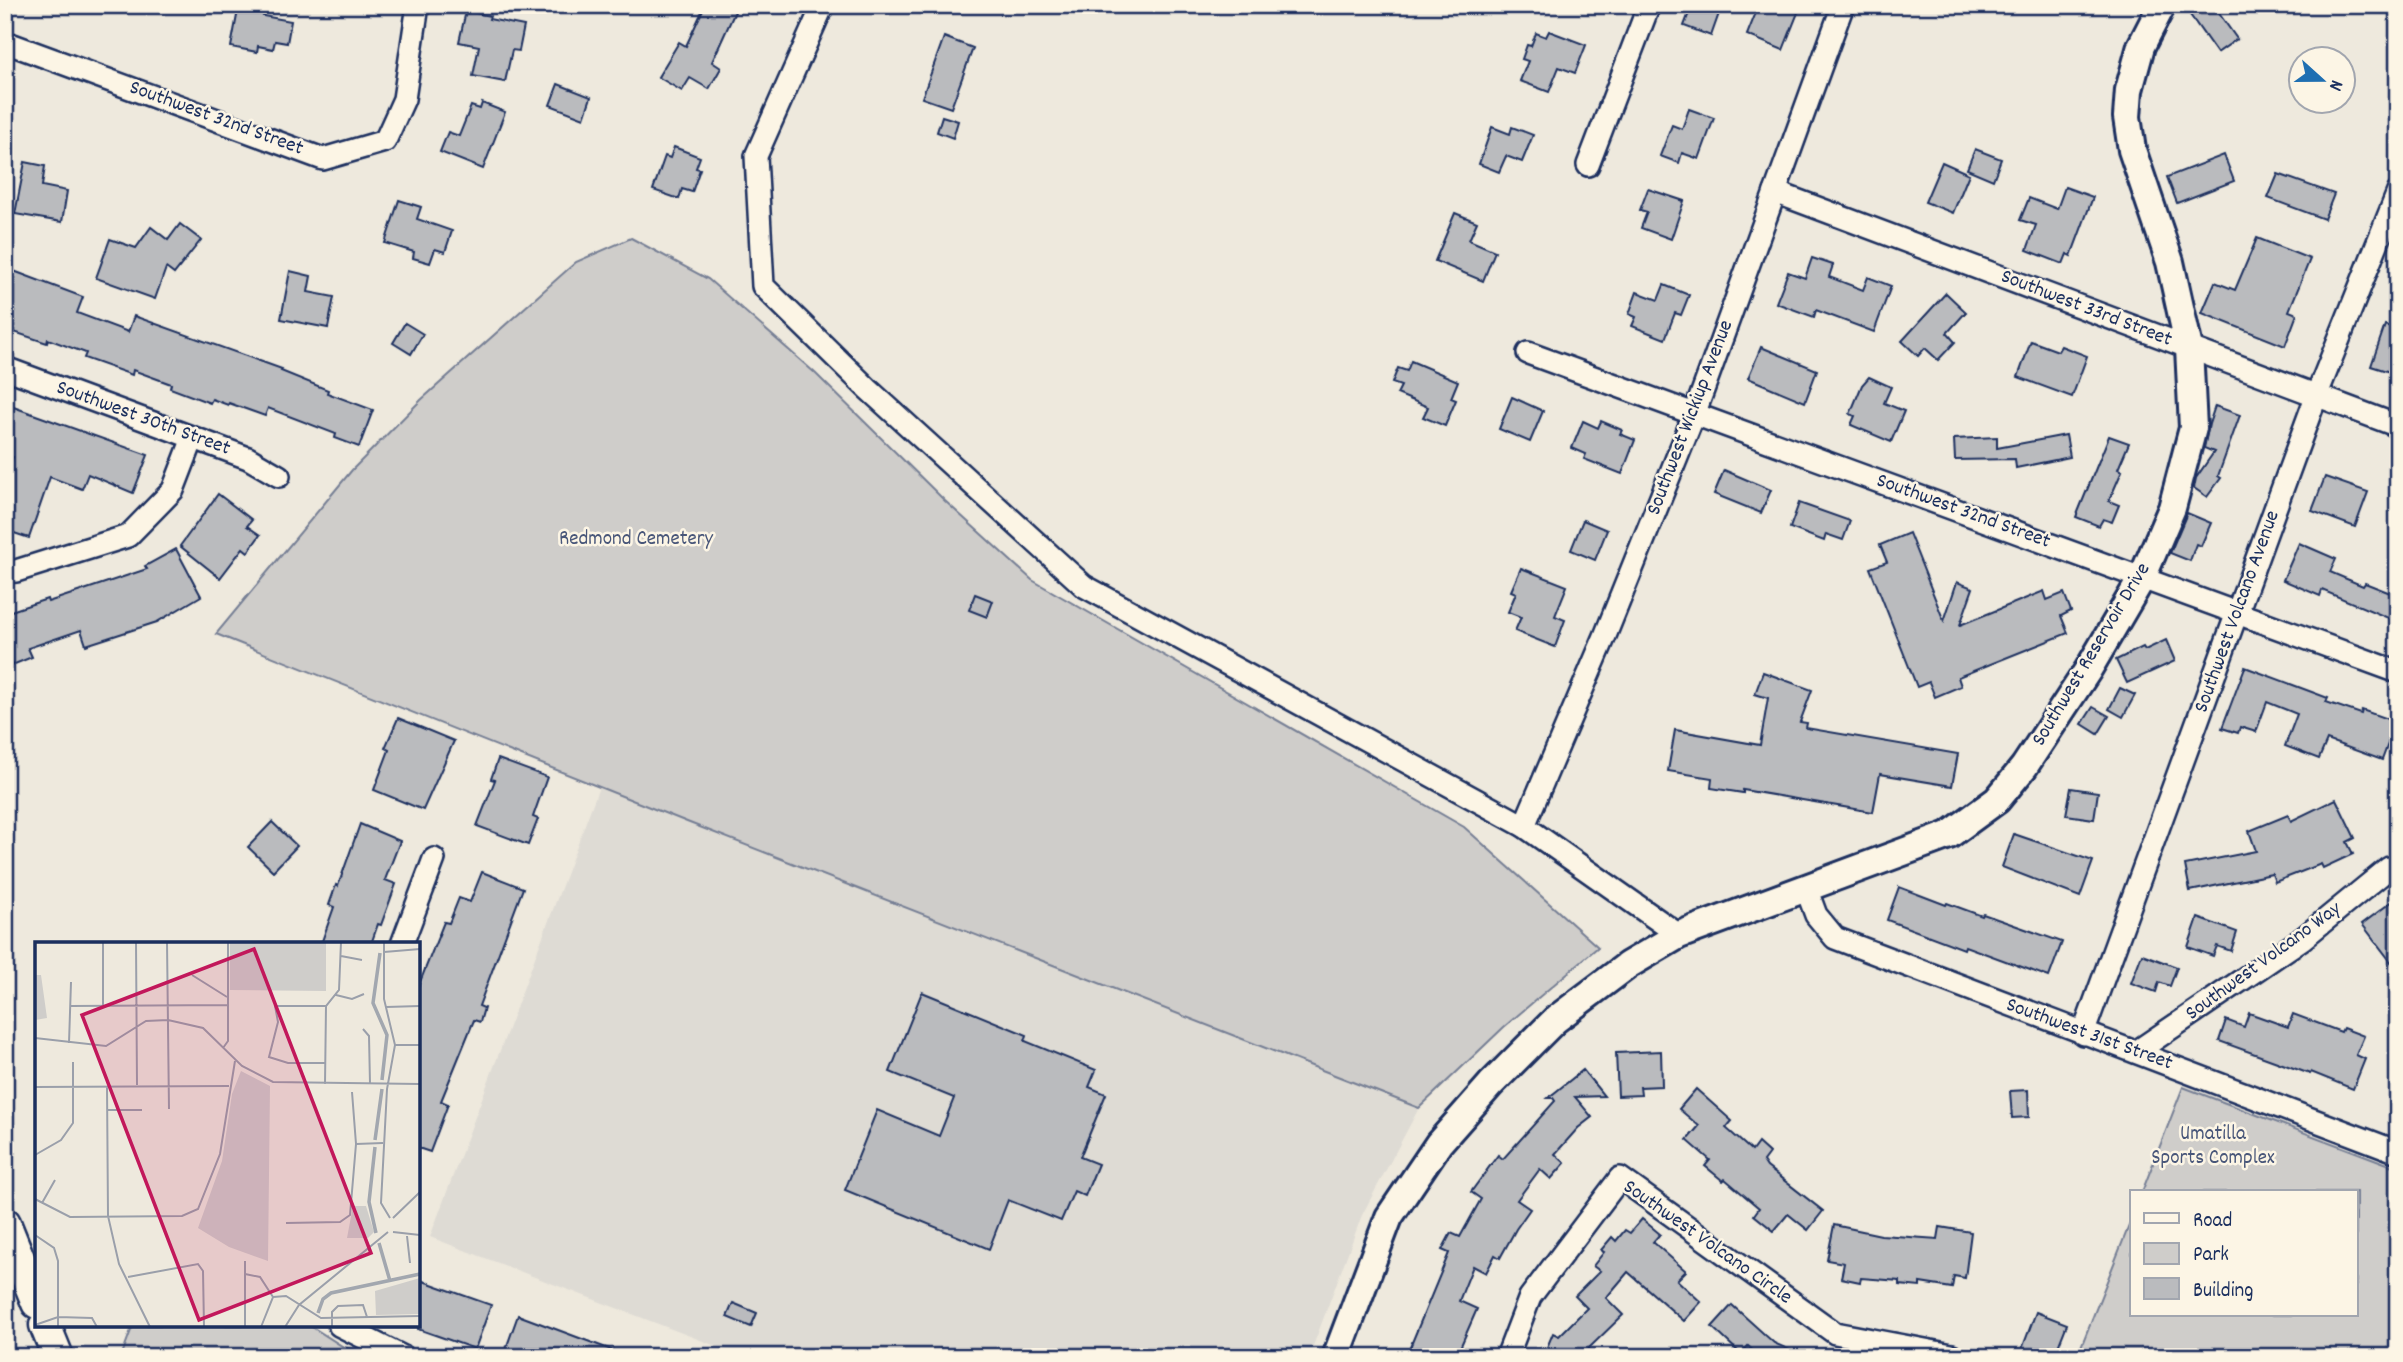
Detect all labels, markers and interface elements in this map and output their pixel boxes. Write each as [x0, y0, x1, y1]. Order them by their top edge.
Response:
north arrow [2288, 46, 2358, 116]
street label: Southwest 32nd Street [125, 74, 307, 164]
text: N [2320, 76, 2349, 94]
street label: Southwest 33rd Street [1996, 263, 2176, 356]
street label: Southwest Wickiup Avenue [1640, 316, 1742, 520]
street label: Southwest 30th Street [52, 374, 234, 465]
street label: Southwest 32nd Street [1872, 467, 2054, 557]
street label: Southwest Volcano Avenue [2187, 507, 2289, 717]
park label: Redmond Cemetery [559, 525, 714, 555]
street label: Southwest Reservoir Drive [2025, 557, 2159, 753]
street label: Southwest Volcano Way [2180, 895, 2349, 1029]
inset map [35, 942, 420, 1327]
street label: Southwest 31st Street [2001, 991, 2177, 1079]
park label: Umatilla Sports Complex [2151, 1120, 2275, 1174]
street label: Southwest Volcano Circle [1616, 1173, 1798, 1313]
legend [2130, 1190, 2358, 1316]
text: Road [2193, 1207, 2232, 1237]
text: Park [2193, 1241, 2229, 1271]
text: Building [2193, 1277, 2253, 1307]

